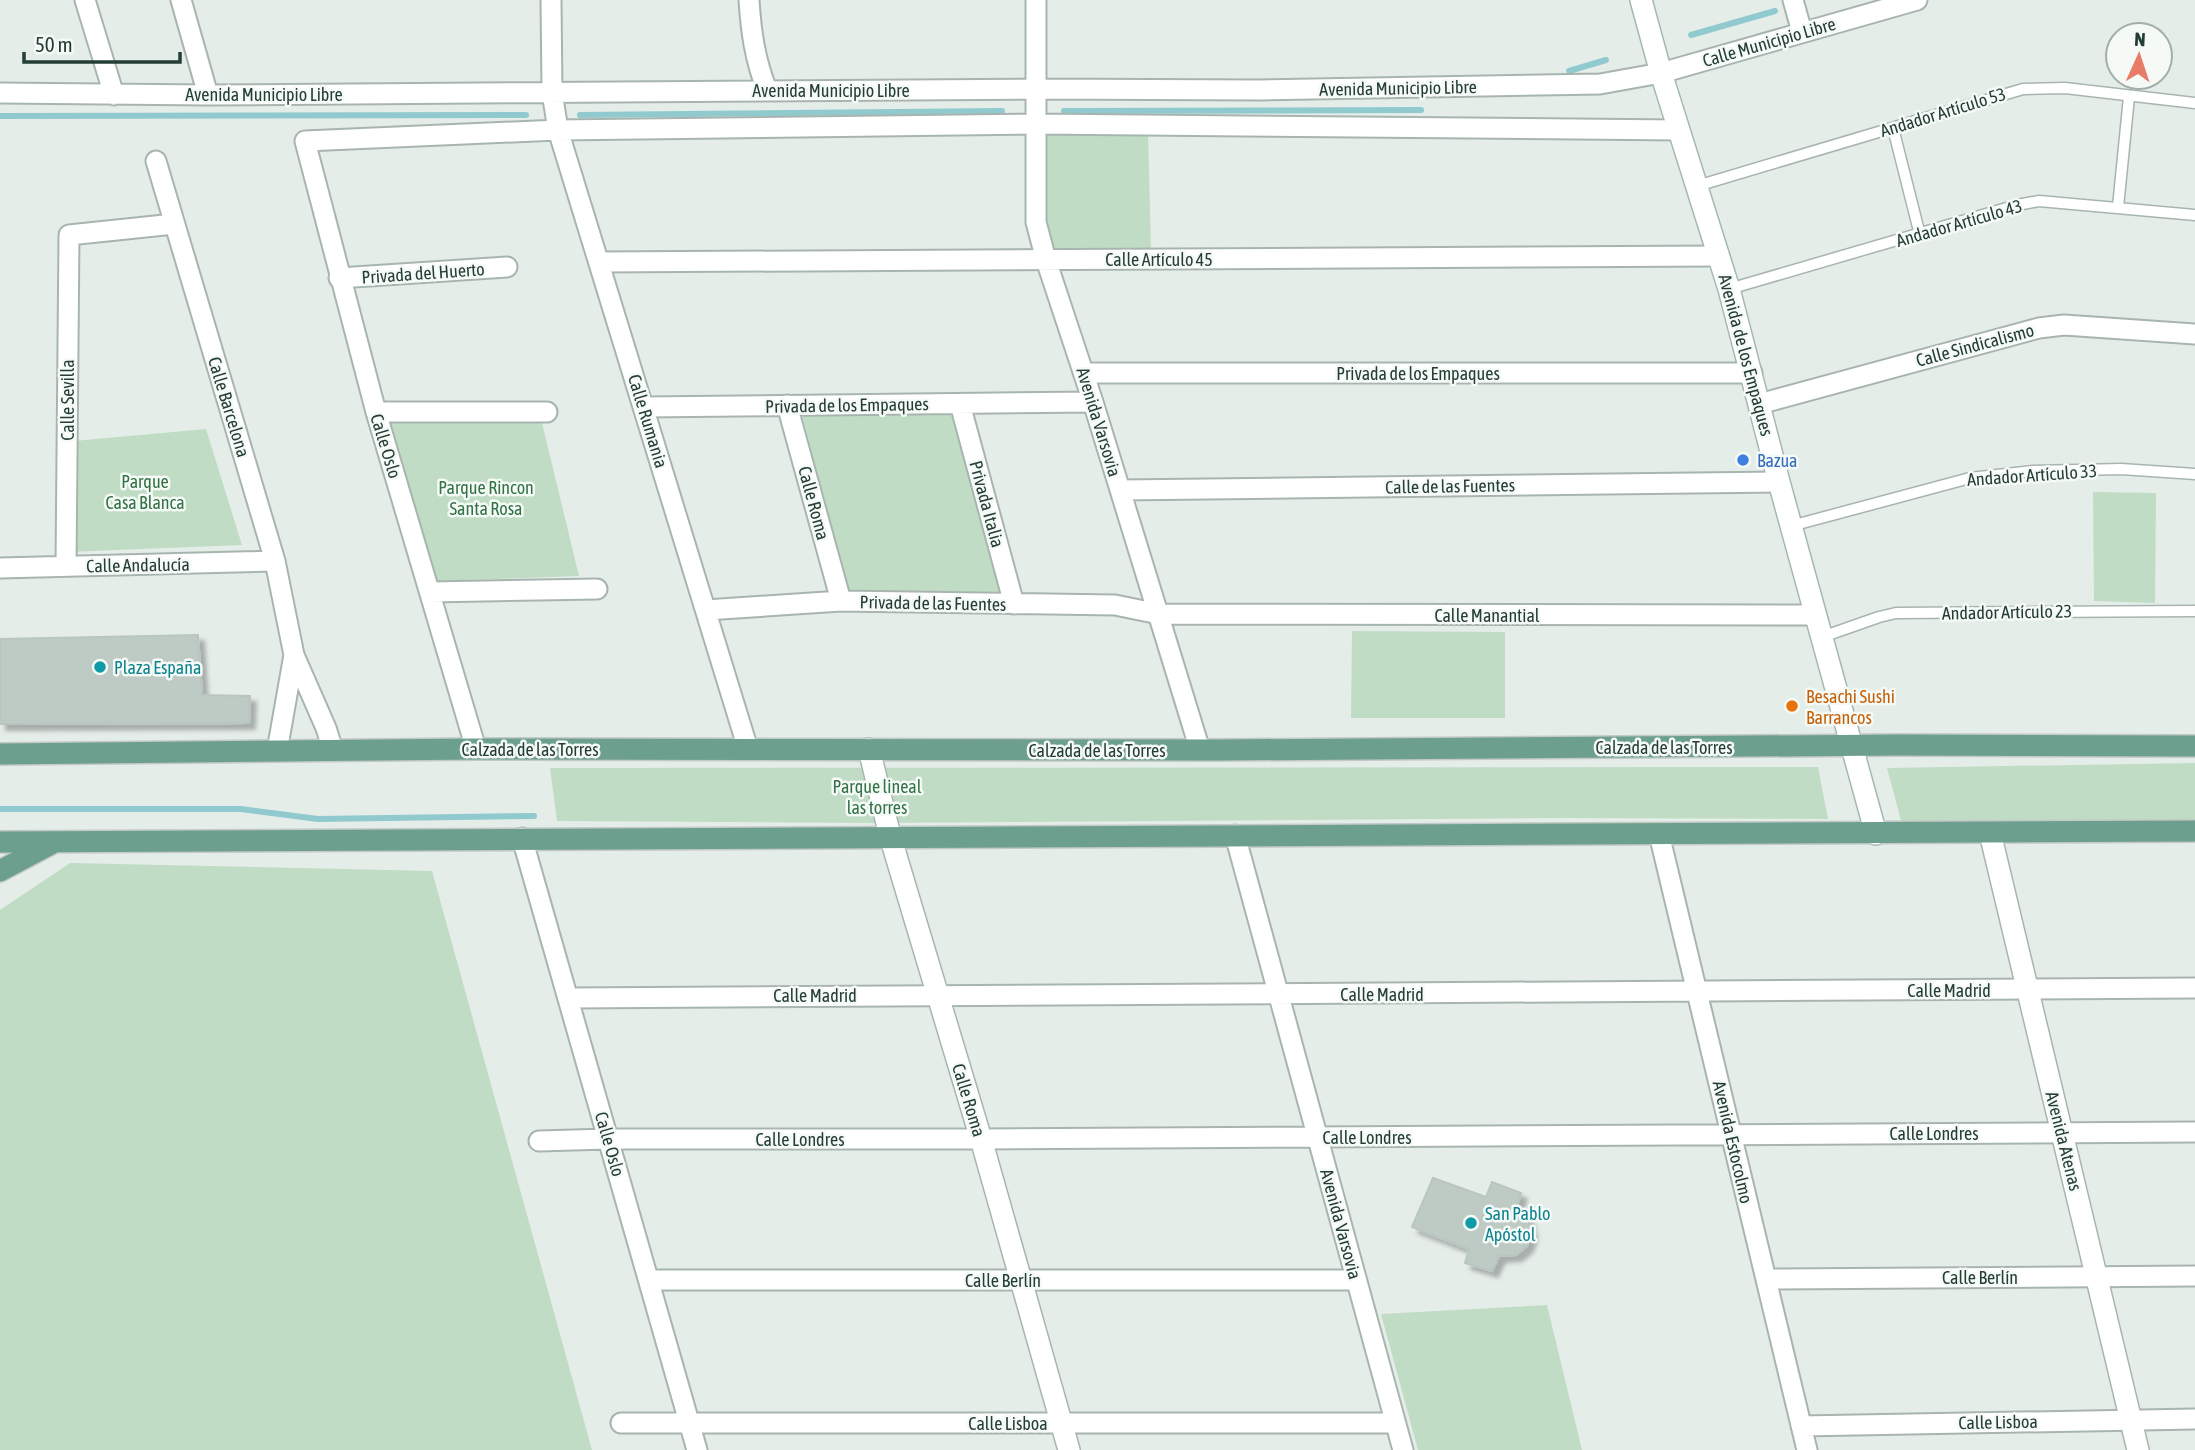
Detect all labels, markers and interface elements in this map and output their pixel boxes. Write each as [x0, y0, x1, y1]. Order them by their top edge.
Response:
street label: Calle Municipio Libre [1700, 13, 1838, 71]
scale bar [24, 21, 180, 65]
north arrow [2104, 21, 2174, 91]
text: N [2134, 28, 2146, 50]
text: 50 m [35, 32, 73, 56]
street label: Avenida Municipio Libre [1319, 76, 1477, 100]
street label: Avenida Municipio Libre [752, 80, 910, 101]
street label: Andador Artículo 53 [1878, 83, 2008, 141]
street label: Avenida Municipio Libre [185, 84, 343, 105]
street label: Andador Artículo 43 [1893, 195, 2025, 251]
street label: Calle Artículo 45 [1105, 249, 1213, 270]
street label: Privada del Huerto [361, 258, 485, 288]
street label: Avenida de los Empaques [1714, 272, 1778, 438]
street label: Calle Sindicalismo [1914, 319, 2036, 371]
street label: Calle Barcelona [204, 354, 254, 460]
street label: Calle Sevilla [57, 359, 78, 441]
street label: Privada de los Empaques [1336, 363, 1500, 384]
street label: Avenida Varsovia [1072, 365, 1126, 479]
street label: Calle Rumania [624, 372, 672, 470]
street label: Privada de los Empaques [765, 393, 929, 417]
street label: Calle Oslo [366, 411, 406, 481]
place label: Bazua [1757, 450, 1797, 471]
marker: Bazua [1735, 452, 1751, 468]
street label: Privada Italia [965, 458, 1009, 550]
street label: Andador Artículo 33 [1966, 460, 2098, 490]
street label: Calle Roma [794, 464, 834, 542]
park label: Parque Casa Blanca [105, 471, 185, 513]
street label: Calle de las Fuentes [1385, 474, 1515, 498]
park label: Parque Rincon Santa Rosa [438, 477, 534, 519]
street label: Calle Andalucía [86, 554, 190, 576]
street label: Privada de las Fuentes [860, 591, 1006, 615]
street label: Andador Artículo 23 [1942, 600, 2072, 624]
street label: Calle Manantial [1434, 605, 1540, 626]
place label: Plaza España [114, 657, 201, 678]
marker: Plaza España [92, 659, 108, 675]
place label: Besachi Sushi Barrancos [1806, 686, 1895, 728]
marker: Besachi Sushi Barrancos [1784, 698, 1800, 714]
street label: Calzada de las Torres [1595, 737, 1733, 758]
street label: Calzada de las Torres [461, 739, 599, 760]
street label: Calzada de las Torres [1028, 740, 1166, 761]
park label: Parque lineal las torres [833, 776, 922, 818]
street label: Calle Madrid [1907, 980, 1991, 1001]
street label: Calle Madrid [1340, 984, 1424, 1005]
street label: Calle Madrid [773, 985, 857, 1006]
street label: Calle Roma [948, 1061, 990, 1139]
street label: Avenida Estocolmo [1709, 1079, 1757, 1205]
street label: Avenida Atenas [2041, 1089, 2087, 1193]
street label: Calle Oslo [591, 1109, 629, 1179]
street label: Calle Londres [1890, 1123, 1979, 1144]
street label: Calle Londres [1323, 1127, 1412, 1148]
street label: Calle Londres [756, 1129, 845, 1150]
street label: Avenida Varsovia [1316, 1167, 1366, 1281]
place label: San Pablo Apóstol [1485, 1203, 1551, 1245]
marker: San Pablo Apóstol [1463, 1215, 1479, 1231]
street label: Calle Berlín [1942, 1267, 2018, 1288]
street label: Calle Berlín [965, 1270, 1041, 1291]
street label: Calle Lisboa [1958, 1411, 2038, 1433]
street label: Calle Lisboa [968, 1413, 1048, 1434]

